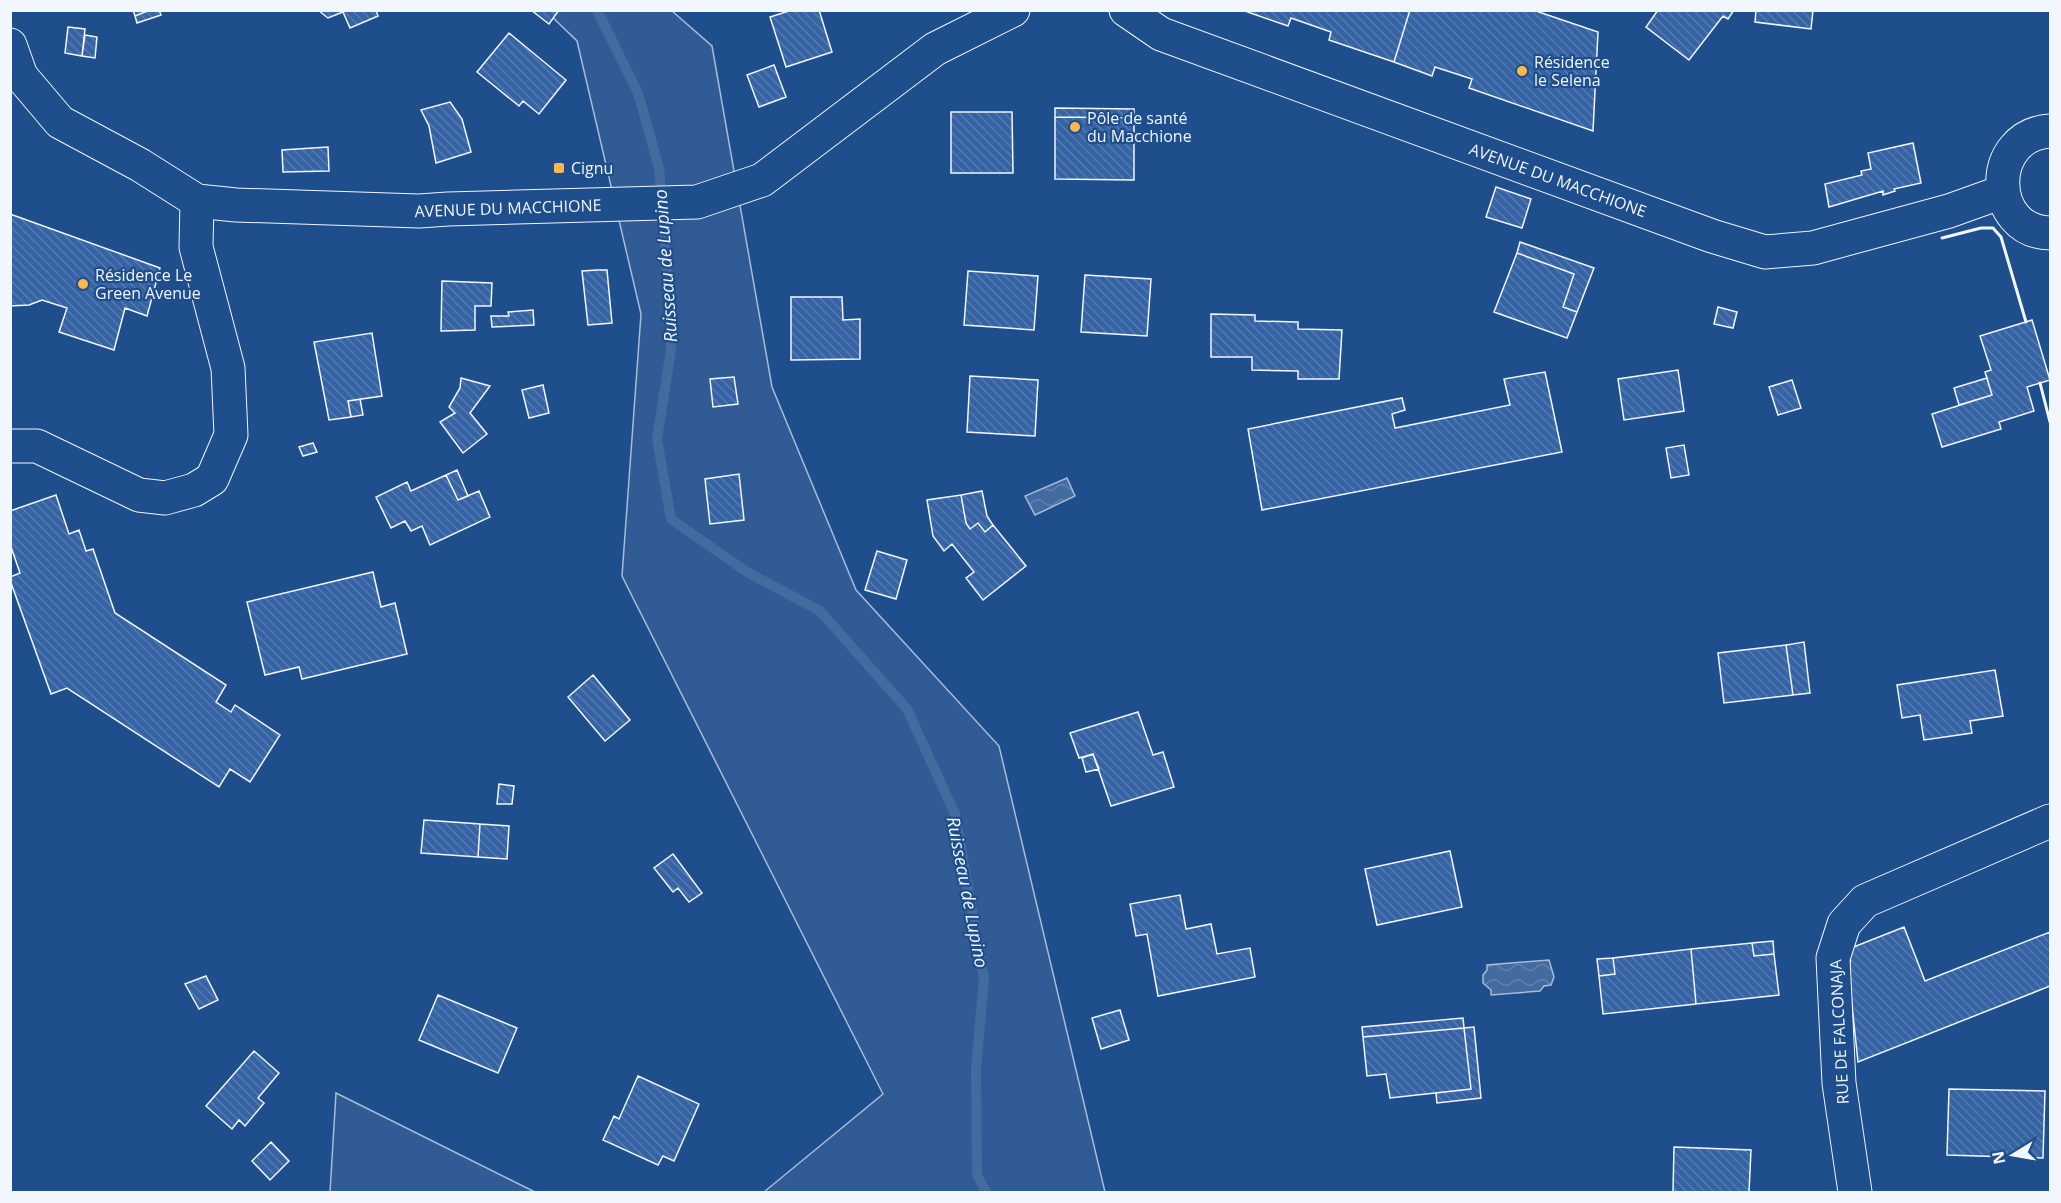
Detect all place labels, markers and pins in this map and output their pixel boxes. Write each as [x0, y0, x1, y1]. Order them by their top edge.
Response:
place label: Résidence le Selena [1534, 51, 1610, 91]
marker: Résidence le Selena [1515, 64, 1529, 78]
place label: Pôle de santé du Macchione [1087, 107, 1192, 147]
marker: Pôle de santé du Macchione [1068, 120, 1082, 134]
place label: Cignu [571, 157, 613, 179]
marker: Cignu [552, 161, 566, 175]
place label: Résidence Le Green Avenue [95, 264, 201, 304]
marker: Résidence Le Green Avenue [76, 277, 90, 291]

